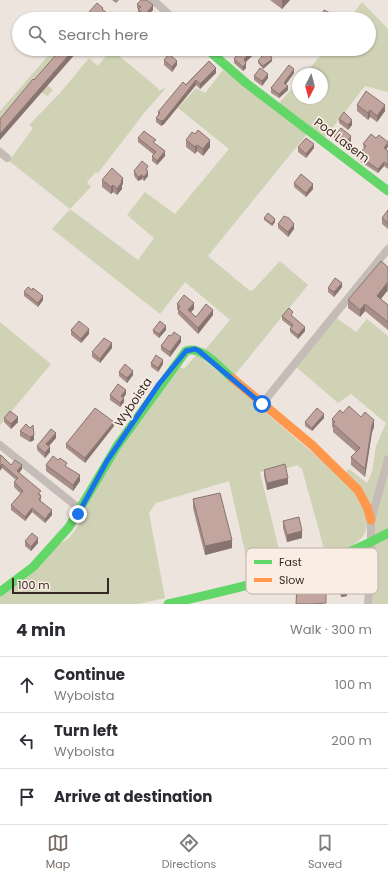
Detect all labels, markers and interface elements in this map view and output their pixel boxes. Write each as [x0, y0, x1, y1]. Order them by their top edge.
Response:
search box [12, 12, 376, 56]
icon: search [26, 23, 48, 45]
text: Search here [58, 24, 148, 45]
north arrow [292, 68, 328, 104]
street label: Pod Lasem [311, 114, 373, 166]
street label: Wyboista [110, 374, 156, 430]
route start [253, 395, 271, 413]
route end [69, 505, 87, 523]
legend [246, 548, 378, 594]
text: Fast [279, 554, 302, 570]
text: Slow [279, 572, 304, 588]
scale bar [12, 576, 109, 595]
text: 100 m [18, 577, 50, 593]
text: 4 min [16, 618, 66, 642]
text: Walk · 300 m [290, 620, 372, 639]
text: Continue [54, 664, 125, 685]
icon: ahead [16, 674, 38, 696]
text: 100 m [335, 675, 372, 694]
text: Wyboista [54, 686, 115, 705]
text: Turn left [54, 720, 118, 741]
icon: left [16, 730, 38, 752]
text: 200 m [331, 731, 372, 750]
text: Wyboista [54, 742, 115, 761]
icon: arrive [16, 786, 38, 808]
text: Arrive at destination [54, 786, 212, 807]
tab: Map [46, 832, 70, 873]
tab: Directions [162, 832, 216, 873]
tab: Saved [308, 832, 342, 873]

